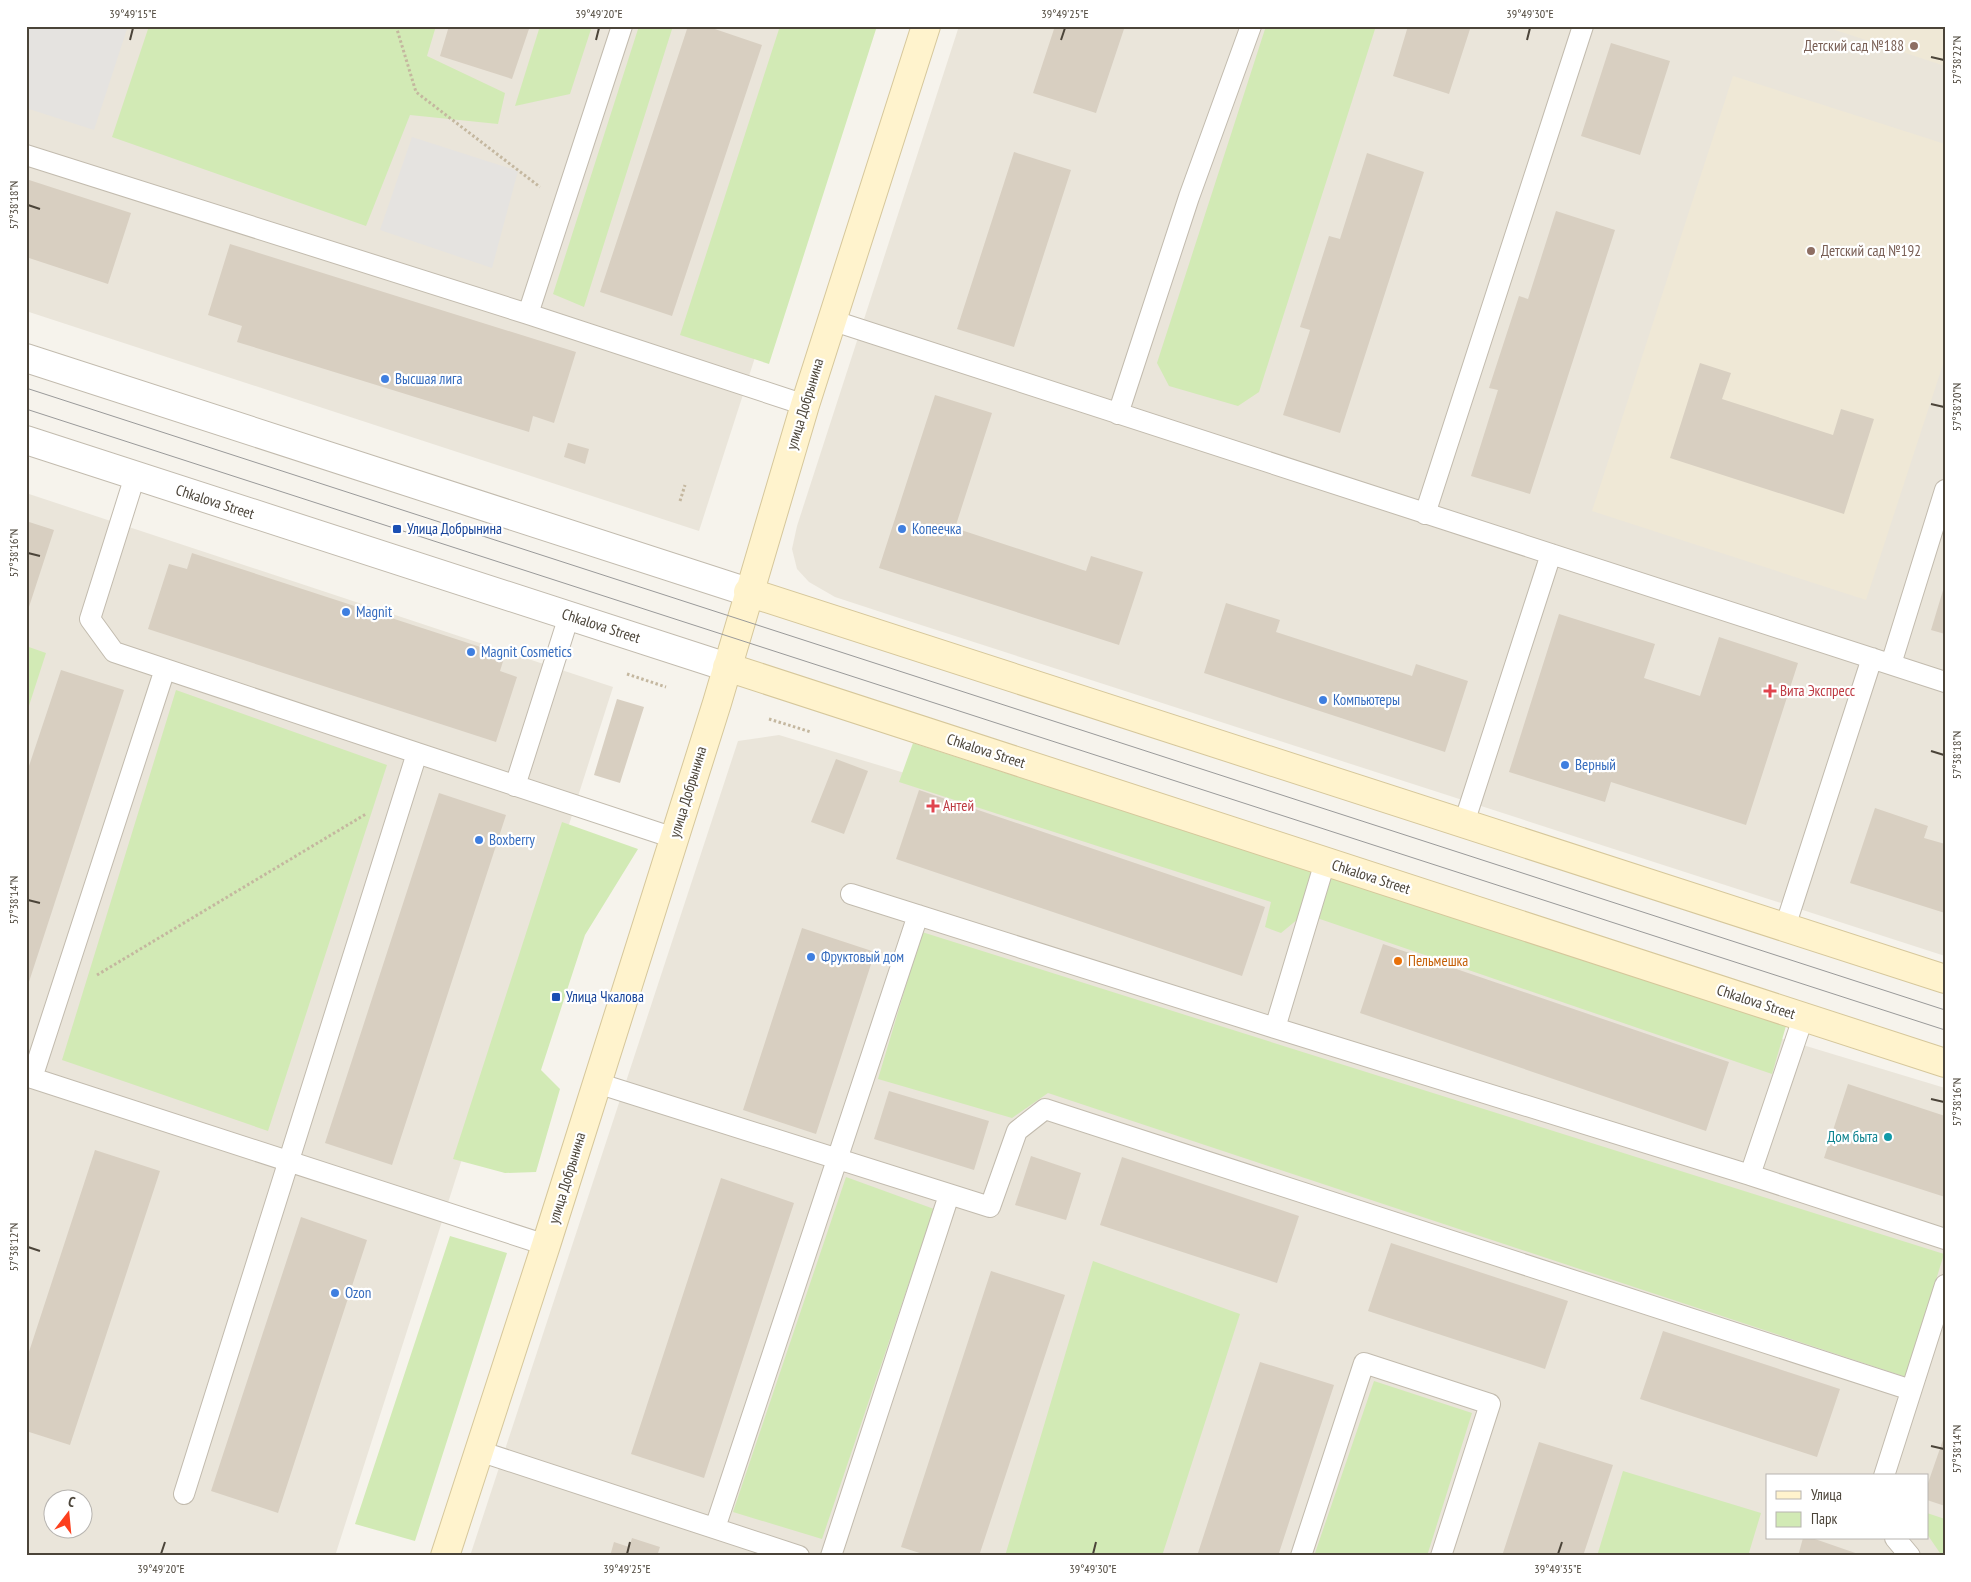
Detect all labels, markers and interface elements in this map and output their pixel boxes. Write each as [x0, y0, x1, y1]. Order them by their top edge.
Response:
text: 39°49'15"E [109, 6, 157, 21]
text: 39°49'20"E [575, 6, 623, 21]
text: 39°49'25"E [1041, 6, 1089, 21]
text: 39°49'30"E [1506, 6, 1554, 21]
place label: Детский сад №188 [1804, 36, 1904, 55]
text: 57°38'22"N [1949, 36, 1964, 84]
marker: Детский сад №188 [1908, 40, 1920, 52]
text: 57°38'18"N [6, 181, 21, 229]
place label: Детский сад №192 [1821, 241, 1921, 260]
marker: Детский сад №192 [1805, 245, 1817, 257]
street label: улица Добрынина [782, 356, 827, 452]
place label: Высшая лига [395, 369, 463, 388]
marker: Высшая лига [379, 373, 391, 385]
text: 57°38'20"N [1949, 383, 1964, 431]
street label: Chkalova Street [174, 480, 257, 523]
place label: Улица Добрынина [407, 519, 502, 538]
place label: Копеечка [912, 519, 962, 538]
marker: Улица Добрынина [391, 523, 403, 535]
marker: Копеечка [896, 523, 908, 535]
text: 57°38'16"N [6, 529, 21, 577]
place label: Magnit [356, 602, 392, 621]
street label: Chkalova Street [560, 604, 643, 647]
marker: Magnit [340, 606, 352, 618]
place label: Magnit Cosmetics [481, 642, 572, 661]
marker: Magnit Cosmetics [465, 646, 477, 658]
place label: Вита Экспресс [1780, 681, 1856, 700]
marker: Вита Экспресс [1764, 685, 1776, 697]
place label: Компьютеры [1333, 690, 1400, 709]
marker: Компьютеры [1317, 694, 1329, 706]
street label: Chkalova Street [945, 729, 1028, 772]
text: 57°38'18"N [1949, 731, 1964, 779]
street label: улица Добрынина [665, 744, 710, 840]
place label: Верный [1575, 755, 1616, 774]
marker: Верный [1559, 759, 1571, 771]
place label: Антей [943, 796, 974, 815]
marker: Антей [927, 800, 939, 812]
place label: Boxberry [489, 830, 535, 849]
marker: Boxberry [473, 834, 485, 846]
street label: Chkalova Street [1330, 855, 1413, 898]
text: 57°38'14"N [6, 876, 21, 924]
place label: Фруктовый дом [821, 947, 904, 966]
marker: Фруктовый дом [805, 951, 817, 963]
place label: Пельмешка [1408, 951, 1468, 970]
marker: Пельмешка [1392, 955, 1404, 967]
street label: Chkalova Street [1715, 980, 1798, 1023]
place label: Улица Чкалова [566, 987, 644, 1006]
marker: Улица Чкалова [550, 991, 562, 1003]
text: 57°38'16"N [1949, 1078, 1964, 1126]
place label: Дом быта [1827, 1127, 1878, 1146]
street label: улица Добрынина [544, 1130, 589, 1226]
marker: Дом быта [1882, 1131, 1894, 1143]
text: 57°38'12"N [6, 1223, 21, 1271]
place label: Ozon [345, 1283, 371, 1302]
marker: Ozon [329, 1287, 341, 1299]
text: 57°38'14"N [1949, 1425, 1964, 1473]
legend [1766, 1474, 1928, 1540]
text: Улица [1811, 1485, 1842, 1504]
north arrow [42, 1490, 92, 1540]
text: С [66, 1492, 78, 1511]
text: Парк [1811, 1509, 1837, 1528]
text: 39°49'20"E [137, 1561, 185, 1576]
text: 39°49'25"E [603, 1561, 651, 1576]
text: 39°49'30"E [1069, 1561, 1117, 1576]
text: 39°49'35"E [1534, 1561, 1582, 1576]

